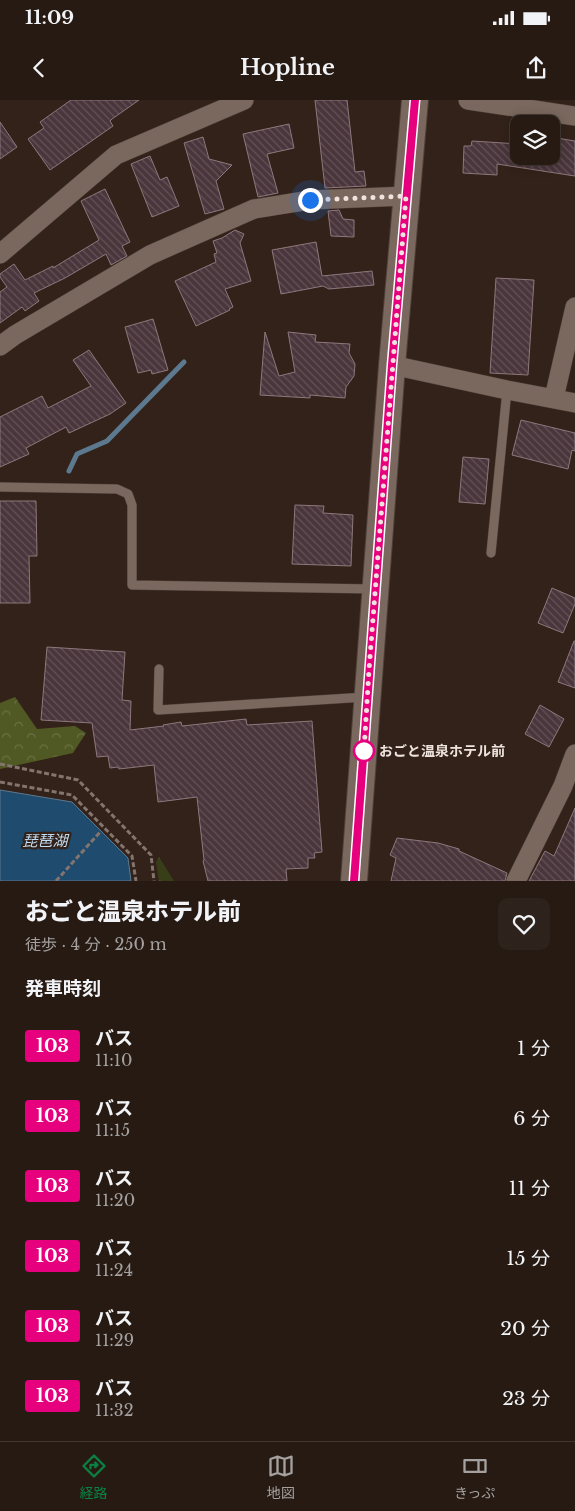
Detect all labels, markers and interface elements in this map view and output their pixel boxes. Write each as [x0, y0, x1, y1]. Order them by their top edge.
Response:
text: 11:09 [25, 6, 74, 29]
icon: back [25, 54, 53, 82]
text: Hopline [240, 54, 335, 81]
icon: share [522, 54, 550, 82]
map controls [510, 115, 560, 165]
button: layers [510, 115, 560, 165]
your location [298, 188, 323, 213]
marker: おごと温泉ホテル前 [353, 740, 375, 762]
place label: おごと温泉ホテル前 [379, 742, 505, 760]
water label: 琵琶湖 [22, 831, 69, 850]
text: おごと温泉ホテル前 [25, 897, 241, 926]
button: heart [498, 898, 550, 950]
text: 徒歩 · 4 分 · 250 m [25, 934, 167, 954]
text: 発車時刻 [25, 977, 101, 1000]
text: バス [95, 1027, 133, 1050]
text: 103 [36, 1035, 69, 1057]
text: 1 分 [517, 1037, 550, 1060]
text: 11:10 [95, 1050, 132, 1070]
text: バス [95, 1097, 133, 1120]
text: 103 [36, 1105, 69, 1127]
text: 6 分 [513, 1107, 550, 1130]
text: 11:15 [95, 1120, 130, 1140]
text: バス [95, 1167, 133, 1190]
text: 103 [36, 1175, 69, 1197]
text: 11 分 [509, 1177, 550, 1200]
text: 11:20 [95, 1190, 135, 1210]
text: バス [95, 1237, 133, 1260]
text: 103 [36, 1245, 69, 1267]
text: 15 分 [506, 1247, 550, 1270]
text: 11:24 [95, 1260, 133, 1280]
text: バス [95, 1307, 133, 1330]
text: 103 [36, 1315, 69, 1337]
text: 20 分 [500, 1317, 550, 1340]
text: 11:29 [95, 1330, 134, 1350]
text: バス [95, 1377, 133, 1400]
text: 103 [36, 1385, 69, 1407]
text: 23 分 [502, 1387, 550, 1410]
text: 11:32 [95, 1400, 134, 1420]
tab: 経路 [80, 1452, 108, 1502]
tab: 地図 [267, 1452, 295, 1502]
tab: きっぷ [454, 1452, 495, 1502]

